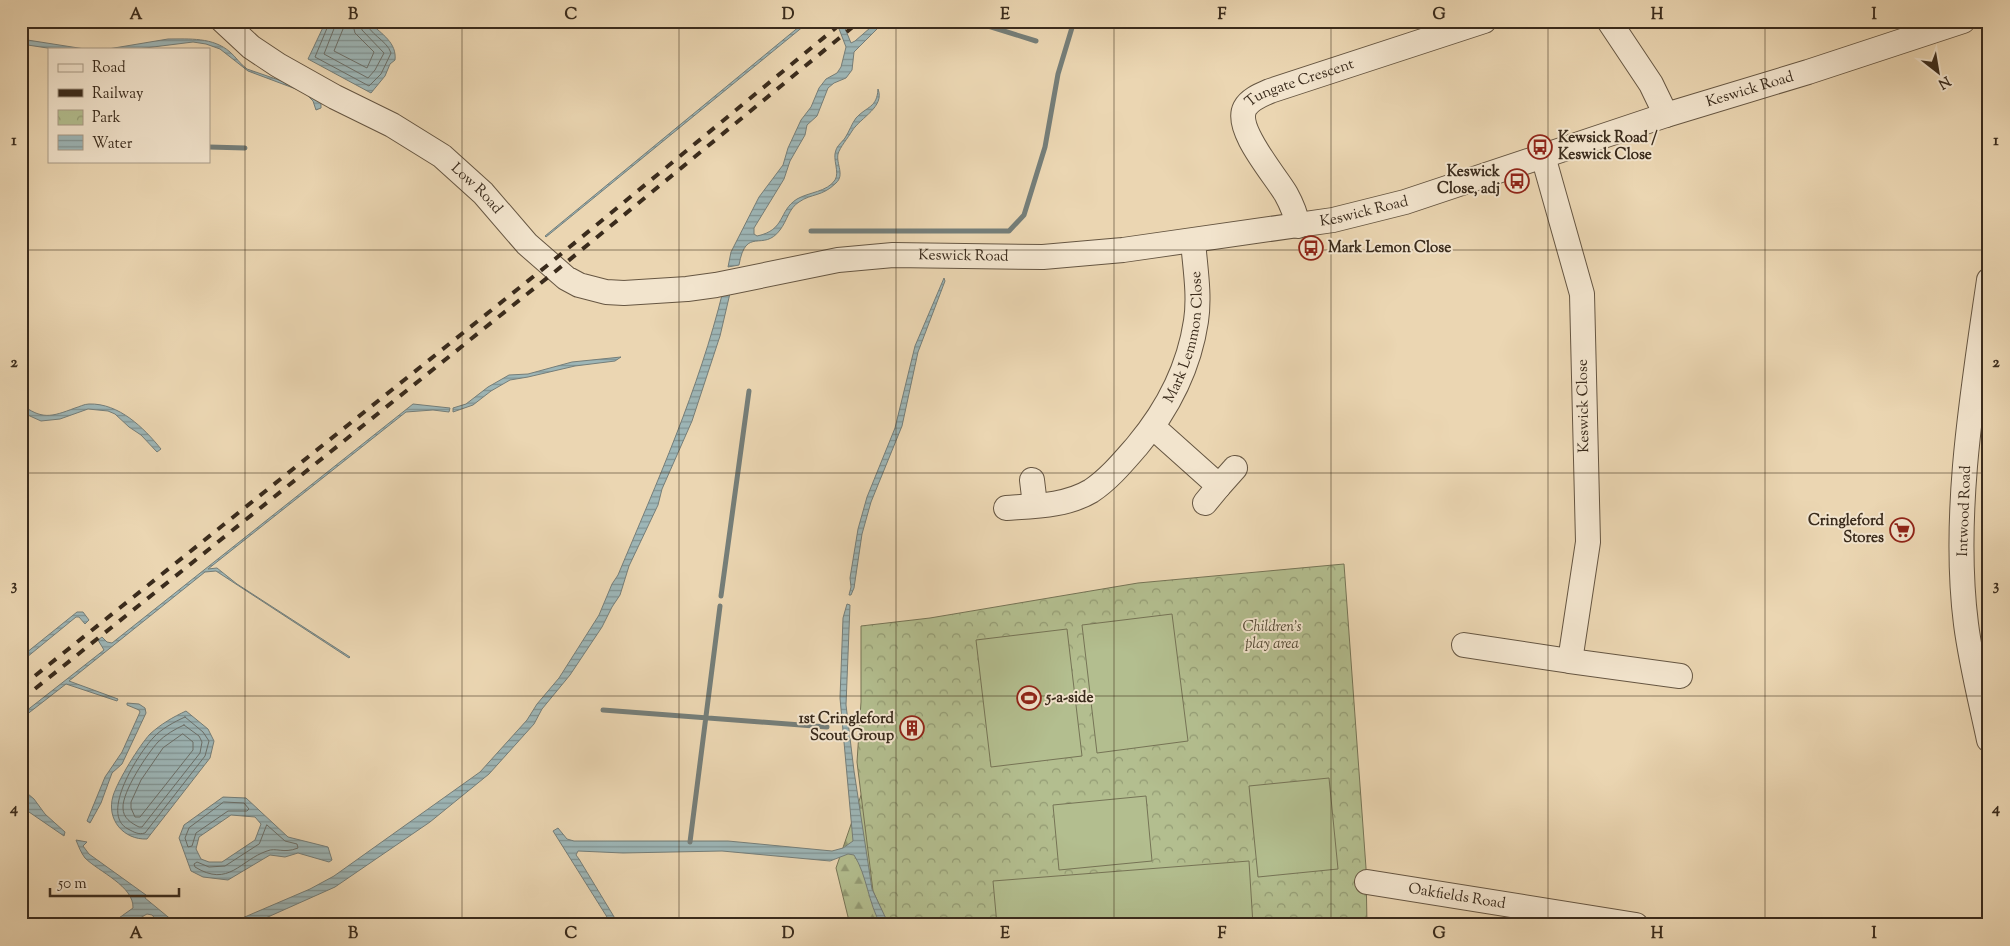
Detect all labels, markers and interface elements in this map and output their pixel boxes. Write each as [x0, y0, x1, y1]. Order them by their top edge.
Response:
text: A [130, 4, 143, 27]
text: B [348, 4, 358, 27]
text: C [565, 4, 578, 27]
text: D [782, 4, 795, 27]
text: E [1000, 4, 1010, 27]
text: F [1218, 4, 1227, 27]
text: G [1432, 4, 1446, 27]
text: H [1651, 4, 1664, 27]
text: I [1871, 4, 1877, 27]
legend [48, 48, 210, 162]
north arrow [1912, 48, 1962, 98]
street label: Tungate Crescent [1241, 54, 1357, 112]
text: Road [92, 58, 126, 79]
street label: Keswick Road [1704, 66, 1797, 113]
text: N [1934, 70, 1954, 93]
text: Railway [92, 84, 144, 105]
text: Park [92, 108, 121, 129]
place label: Kewsick Road / Keswick Close [1558, 128, 1658, 166]
text: 1 [11, 130, 17, 153]
text: 1 [1993, 130, 1999, 153]
text: Water [92, 134, 133, 155]
bus stop icon: Kewsick Road / Keswick Close [1527, 134, 1553, 160]
street label: Low Road [446, 158, 508, 219]
place label: Keswick Close, adj [1437, 162, 1501, 200]
bus stop icon: Keswick Close, adj [1504, 168, 1530, 194]
street label: Keswick Road [1318, 191, 1411, 232]
bus stop icon: Mark Lemon Close [1298, 235, 1324, 261]
place label: Mark Lemon Close [1328, 238, 1451, 259]
street label: Keswick Road [918, 245, 1009, 267]
street label: Mark Lemmon Close [1159, 270, 1208, 407]
text: 2 [10, 352, 18, 375]
text: 2 [1992, 352, 2000, 375]
street label: Keswick Close [1573, 359, 1595, 453]
street label: Intwood Road [1953, 464, 1977, 557]
place label: Cringleford Stores [1808, 511, 1885, 549]
supermarket icon: Cringleford Stores [1889, 517, 1915, 543]
text: 3 [11, 575, 18, 598]
text: 3 [1993, 575, 2000, 598]
park label: Children’s play area [1242, 617, 1302, 655]
sports icon: 5-a-side [1016, 685, 1042, 711]
place label: 5-a-side [1045, 688, 1093, 709]
place label: 1st Cringleford Scout Group [799, 709, 895, 747]
building icon: 1st Cringleford Scout Group [899, 715, 925, 741]
text: 4 [9, 798, 18, 821]
text: 4 [1991, 798, 2000, 821]
scale bar [50, 866, 179, 898]
text: 50 m [57, 874, 87, 895]
street label: Oakfields Road [1407, 878, 1508, 915]
text: A [130, 923, 143, 946]
text: B [348, 923, 358, 946]
text: C [565, 923, 578, 946]
text: D [782, 923, 795, 946]
text: E [1000, 923, 1010, 946]
text: F [1218, 923, 1227, 946]
text: G [1432, 923, 1446, 946]
text: H [1651, 923, 1664, 946]
text: I [1871, 923, 1877, 946]

